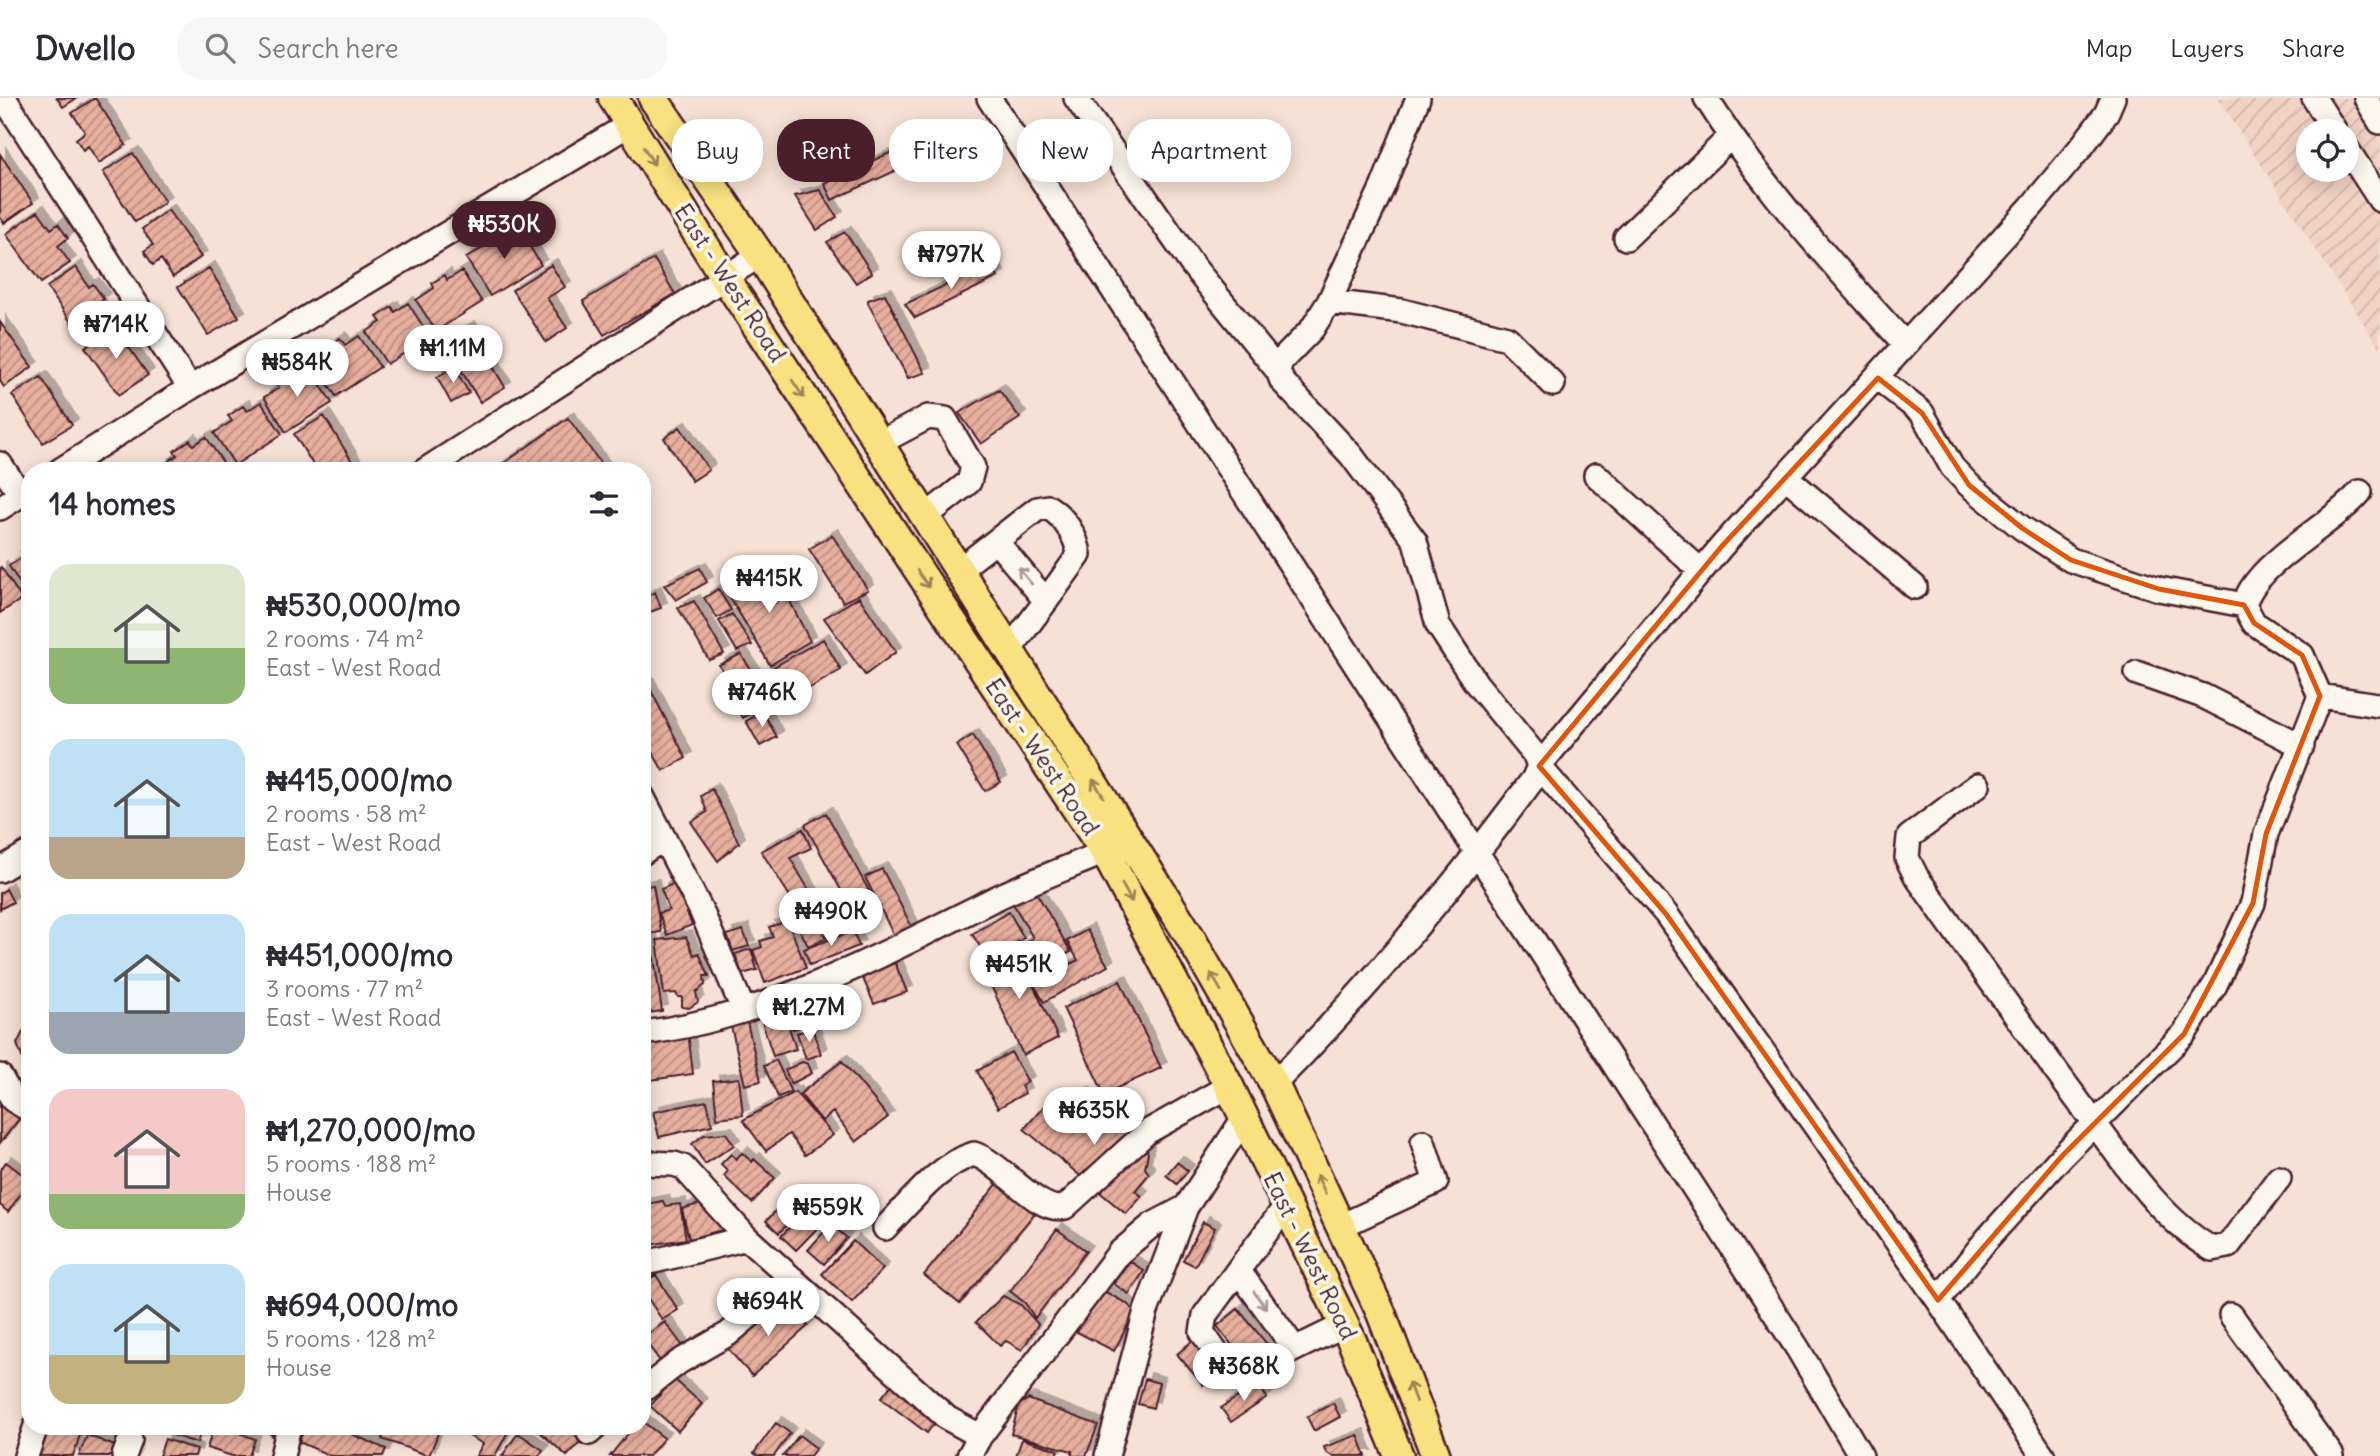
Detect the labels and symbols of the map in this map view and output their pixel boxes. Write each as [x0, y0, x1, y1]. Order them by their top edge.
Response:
one-way arrow [643, 145, 657, 165]
street label: East - West Road [668, 198, 793, 367]
pin: ₦530K [455, 202, 553, 261]
pin: ₦797K [902, 232, 1000, 291]
pin: ₦714K [67, 302, 165, 361]
pin: ₦1.11M [396, 326, 510, 385]
pin: ₦584K [248, 340, 346, 399]
one-way arrow [790, 379, 805, 398]
pin: ₦415K [720, 556, 818, 615]
one-way arrow [1018, 567, 1033, 585]
one-way arrow [917, 568, 931, 588]
pin: ₦746K [713, 670, 811, 729]
street label: East - West Road [979, 672, 1106, 841]
one-way arrow [1091, 778, 1105, 798]
one-way arrow [1120, 882, 1134, 902]
pin: ₦490K [782, 888, 880, 948]
pin: ₦451K [970, 942, 1068, 1001]
one-way arrow [1209, 973, 1223, 993]
pin: ₦1.27M [752, 984, 866, 1044]
pin: ₦635K [1045, 1088, 1143, 1147]
street label: East - West Road [1257, 1167, 1364, 1344]
one-way arrow [1314, 1174, 1327, 1195]
pin: ₦559K [779, 1184, 877, 1244]
pin: ₦694K [719, 1278, 817, 1338]
one-way arrow [1253, 1290, 1267, 1309]
pin: ₦368K [1195, 1344, 1293, 1403]
one-way arrow [1404, 1382, 1417, 1404]

